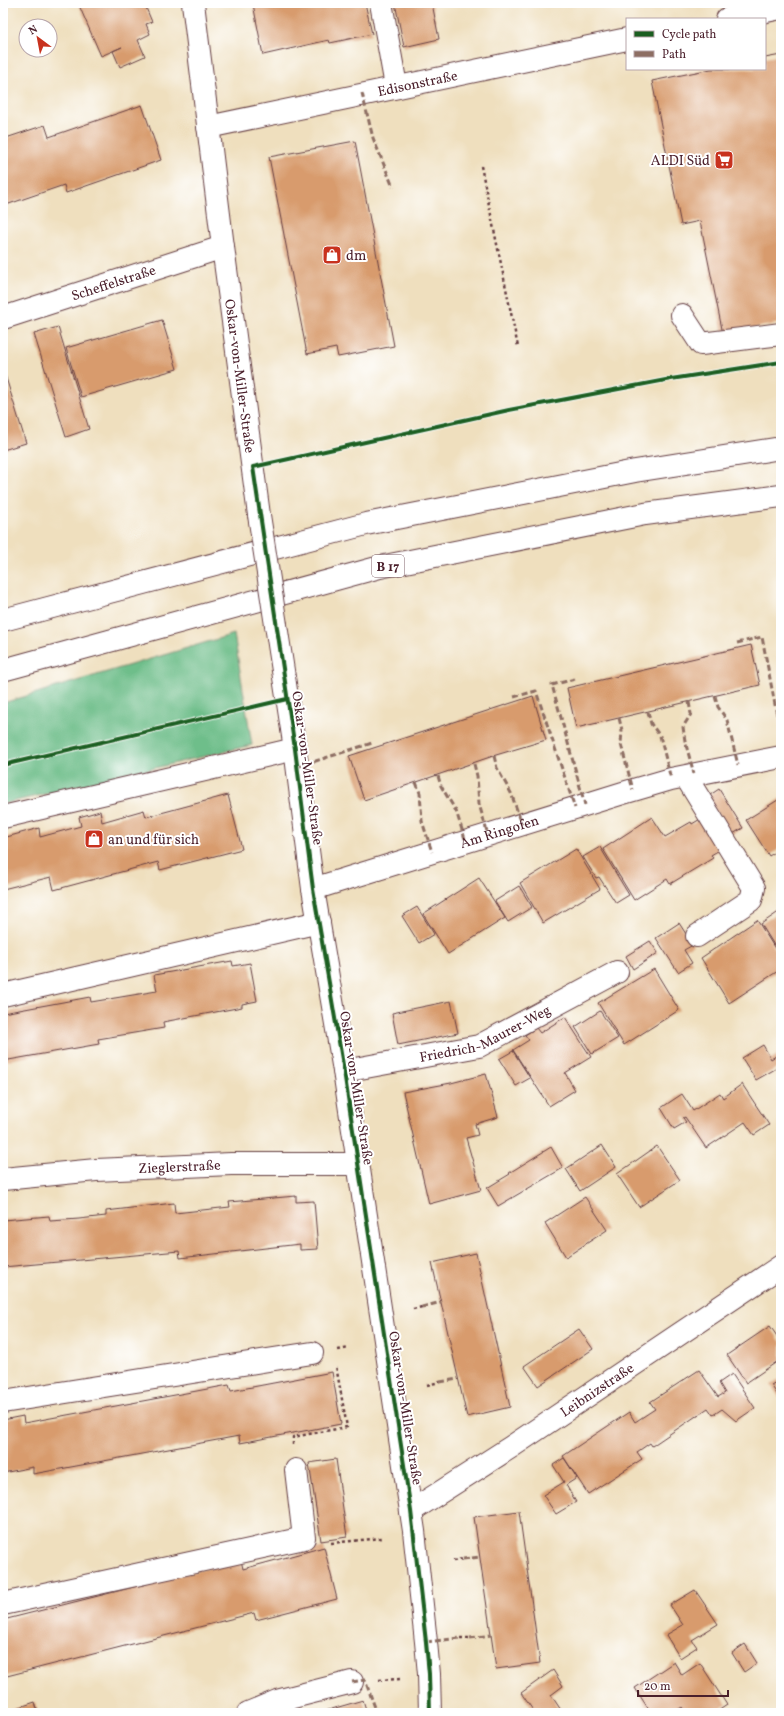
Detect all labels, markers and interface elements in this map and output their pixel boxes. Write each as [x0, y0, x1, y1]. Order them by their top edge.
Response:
north arrow [18, 18, 58, 58]
legend [626, 18, 766, 70]
text: N [26, 22, 41, 39]
text: Cycle path [662, 27, 717, 43]
text: Path [662, 47, 686, 63]
street label: Edisonstraße [376, 67, 460, 102]
supermarket icon: ALDI Süd [713, 149, 735, 171]
place label: ALDI Süd [651, 152, 710, 171]
shop icon: dm [321, 244, 343, 266]
place label: dm [346, 247, 366, 266]
street label: Scheffelstraße [69, 261, 159, 306]
street label: Oskar-von-Miller-Straße [219, 298, 259, 455]
road number: B 17 [372, 555, 404, 577]
street label: Oskar-von-Miller-Straße [286, 690, 327, 847]
street label: Am Ringofen [458, 812, 542, 854]
shop icon: an und für sich [83, 828, 105, 850]
place label: an und für sich [108, 831, 199, 850]
street label: Friedrich-Maurer-Weg [418, 1001, 554, 1068]
street label: Oskar-von-Miller-Straße [334, 1010, 377, 1167]
street label: Zieglerstraße [138, 1156, 221, 1179]
street label: Oskar-von-Miller-Straße [383, 1330, 426, 1487]
street label: Leibnizstraße [557, 1359, 638, 1422]
scale bar [638, 1672, 728, 1698]
text: 20 m [644, 1679, 671, 1695]

